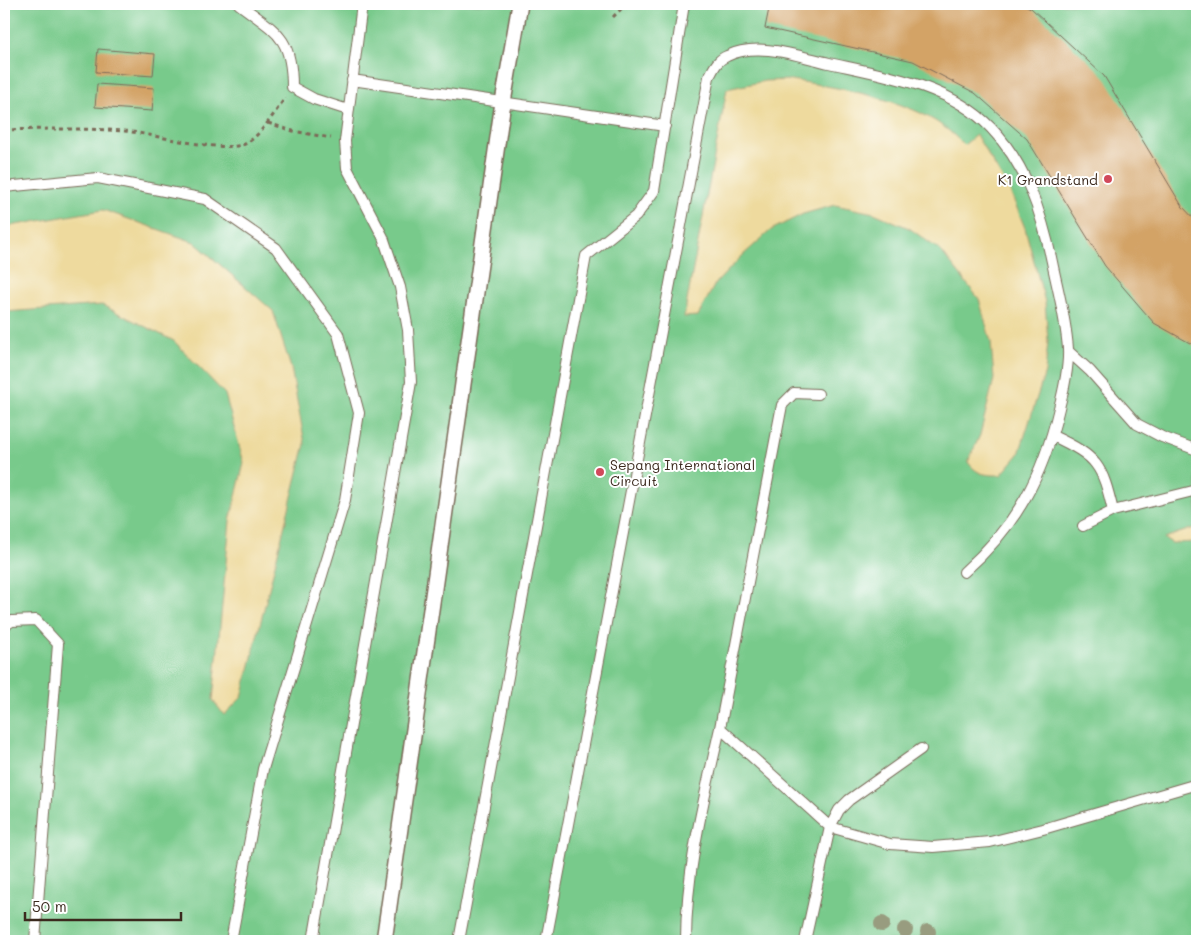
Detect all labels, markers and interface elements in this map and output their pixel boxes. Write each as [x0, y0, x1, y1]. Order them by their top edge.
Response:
place label: K1 Grandstand [998, 170, 1098, 189]
marker: K1 Grandstand [1102, 173, 1114, 185]
place label: Sepang International Circuit [610, 455, 755, 490]
marker: Sepang International Circuit [594, 466, 606, 478]
scale bar [25, 890, 181, 922]
text: 50 m [32, 896, 67, 916]

